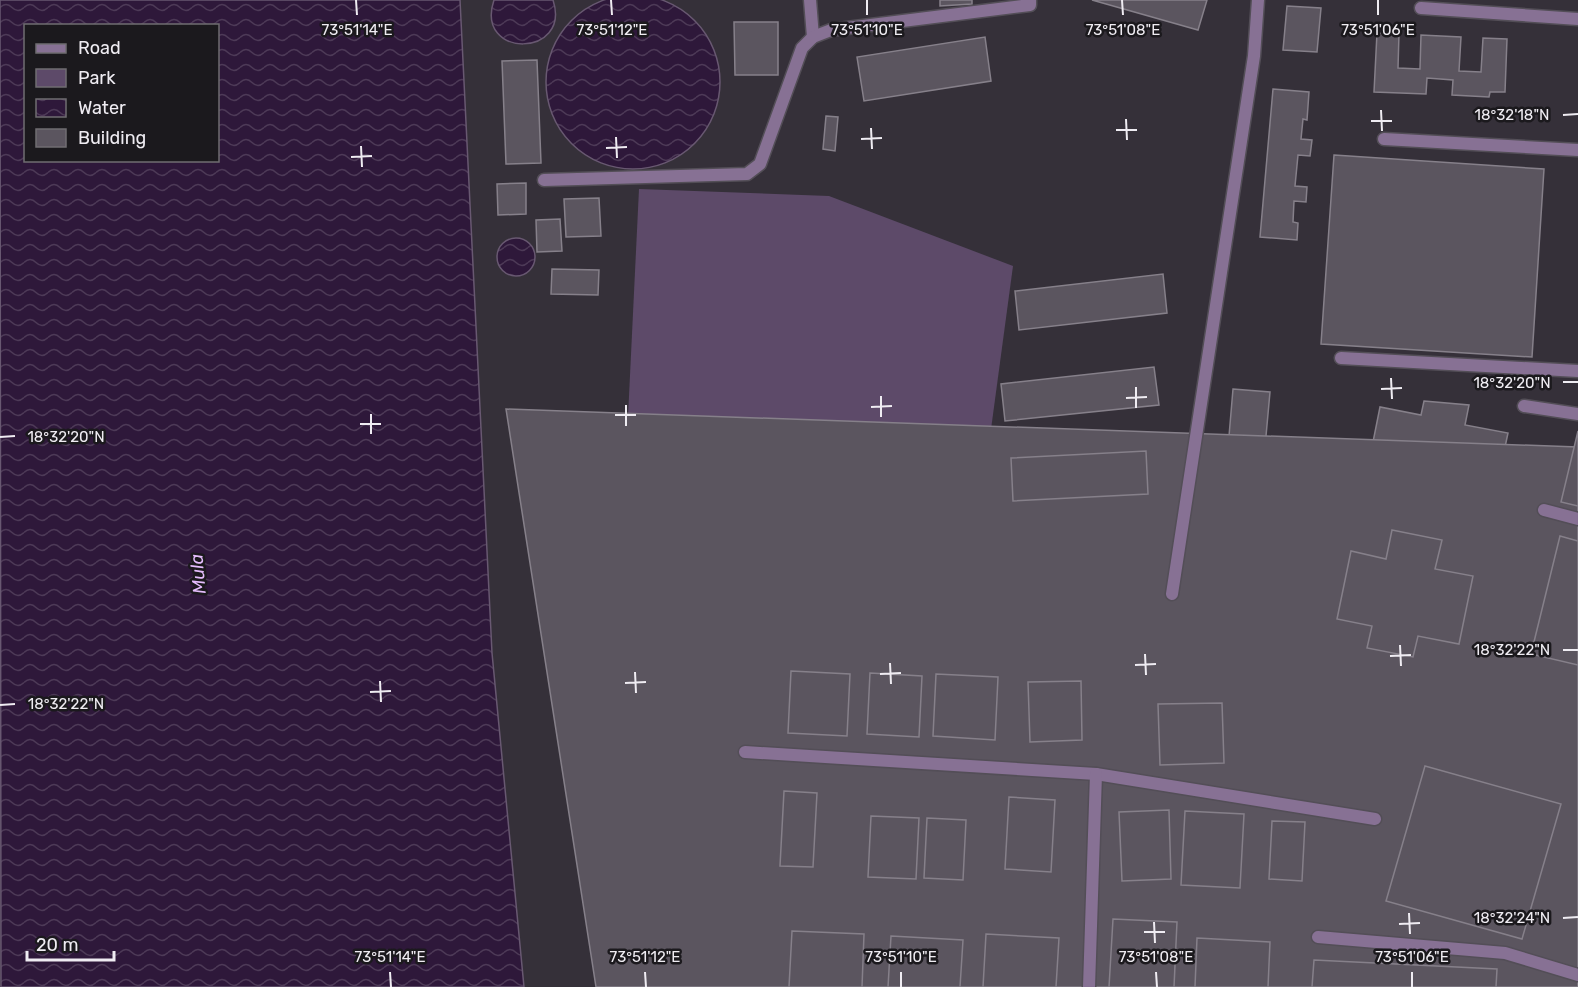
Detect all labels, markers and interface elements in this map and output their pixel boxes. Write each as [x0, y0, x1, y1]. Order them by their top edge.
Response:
text: 73°51'14"E [322, 21, 393, 39]
text: 73°51'12"E [577, 21, 647, 39]
text: 73°51'10"E [831, 21, 903, 39]
text: 73°51'08"E [1086, 21, 1160, 39]
text: 73°51'06"E [1341, 21, 1415, 39]
legend [24, 24, 219, 162]
text: Road [78, 37, 121, 59]
text: Park [78, 67, 116, 89]
text: Water [78, 97, 126, 119]
text: 18°32'18"N [1475, 106, 1549, 124]
text: Building [78, 127, 146, 149]
text: 18°32'20"N [1473, 374, 1551, 392]
text: 18°32'20"N [27, 428, 105, 446]
water label: Mula [185, 553, 211, 595]
text: 18°32'22"N [1474, 641, 1550, 659]
text: 18°32'22"N [28, 695, 104, 713]
text: 18°32'24"N [1474, 909, 1550, 927]
scale bar [27, 924, 114, 962]
text: 20 m [36, 934, 78, 956]
text: 73°51'14"E [355, 948, 426, 966]
text: 73°51'12"E [610, 948, 680, 966]
text: 73°51'10"E [865, 948, 937, 966]
text: 73°51'08"E [1119, 948, 1193, 966]
text: 73°51'06"E [1375, 948, 1449, 966]

